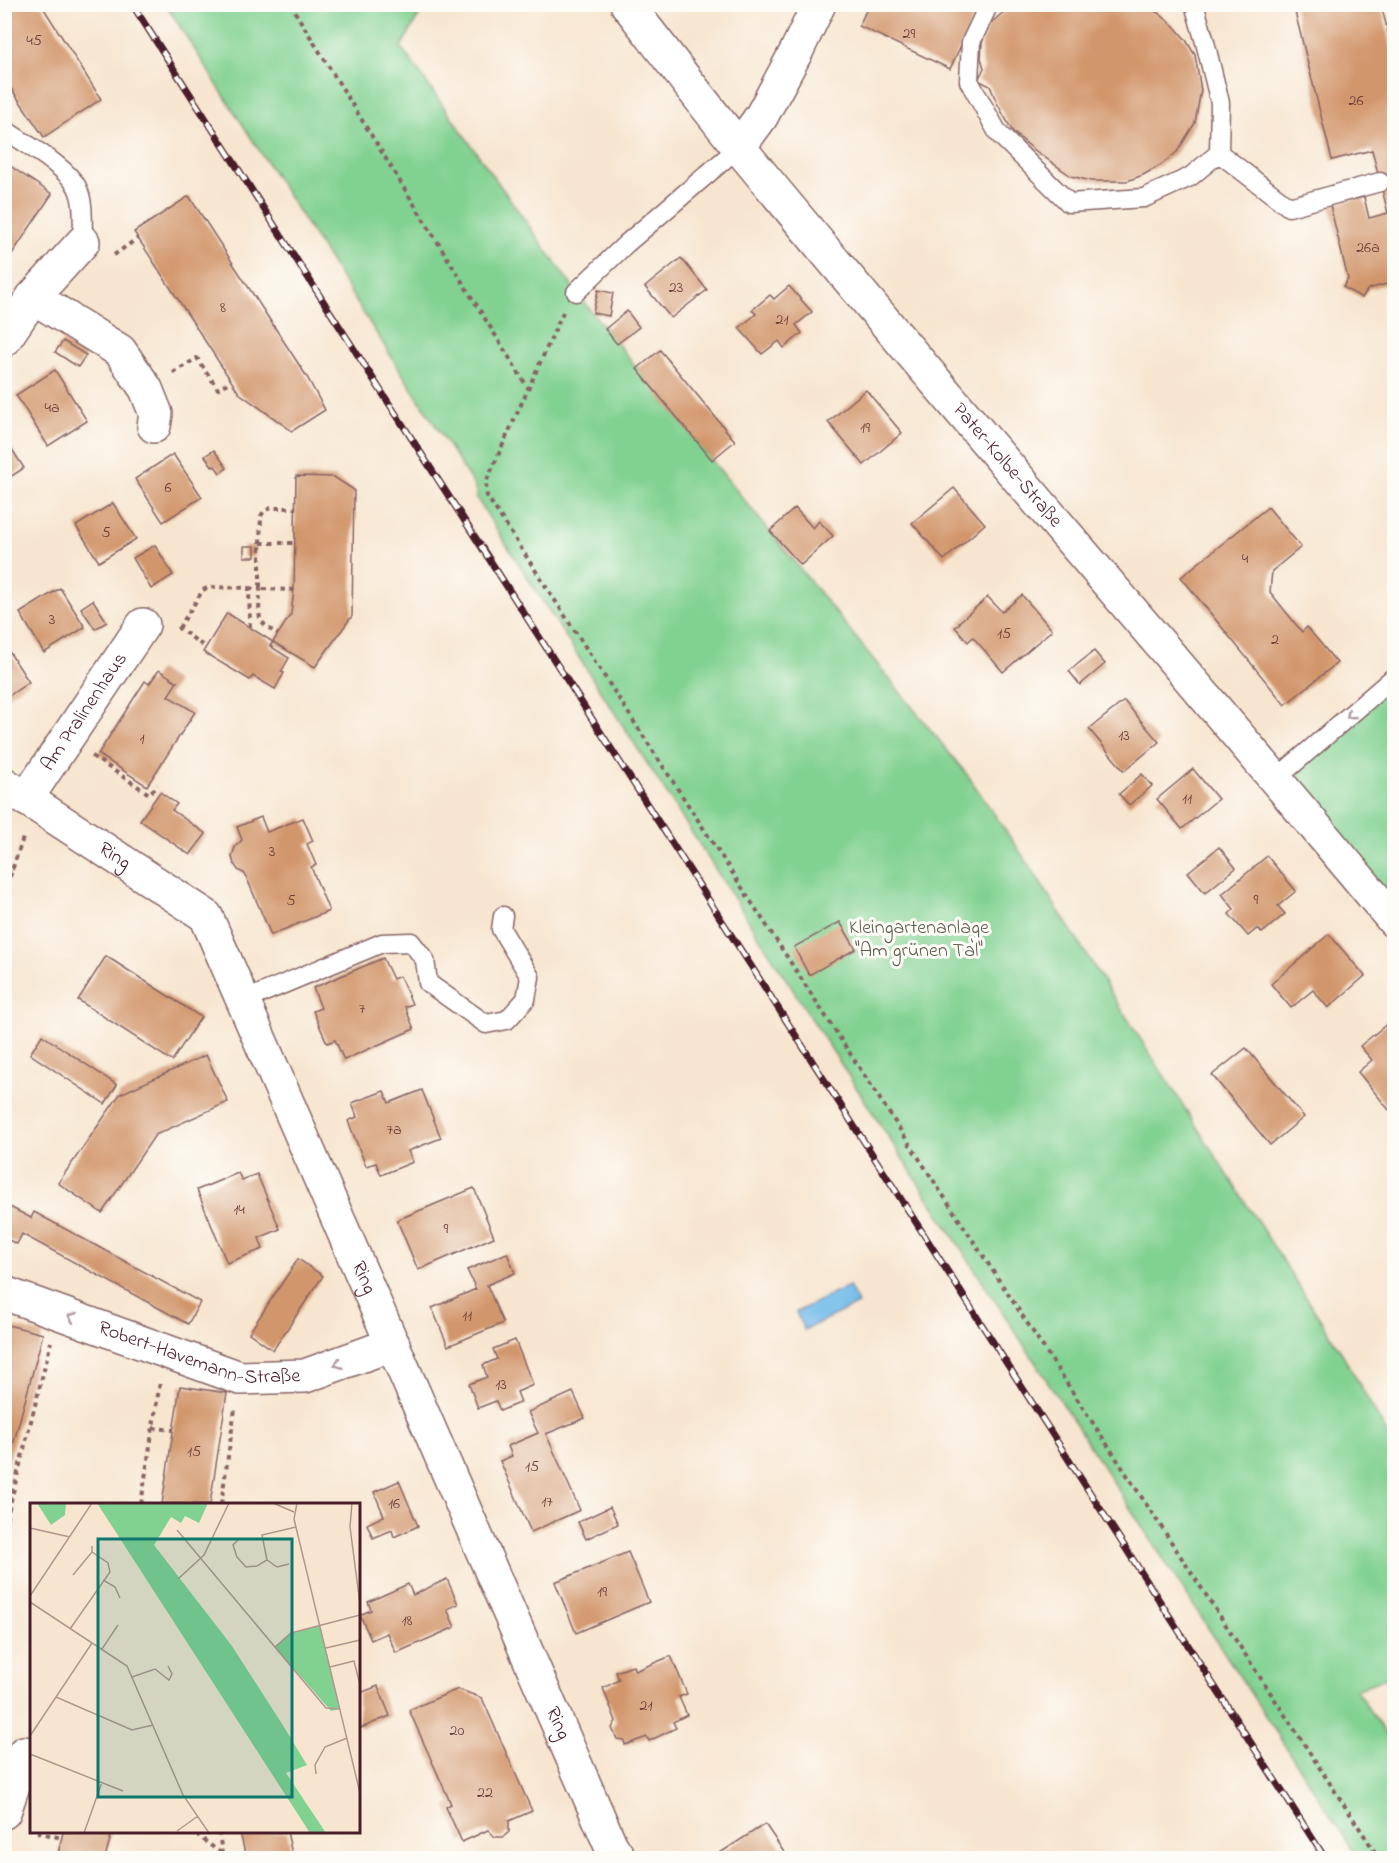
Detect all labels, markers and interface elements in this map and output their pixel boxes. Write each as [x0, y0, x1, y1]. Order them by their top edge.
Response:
house number: 29 [903, 22, 916, 46]
house number: 45 [26, 29, 42, 53]
house number: 26 [1349, 89, 1364, 113]
house number: 26a [1356, 236, 1380, 260]
house number: 23 [669, 276, 683, 300]
house number: 8 [220, 296, 226, 320]
house number: 21 [775, 308, 789, 332]
house number: 4a [44, 396, 60, 420]
street label: Pater-Kolbe-Straße [945, 397, 1069, 534]
house number: 19 [860, 416, 870, 440]
house number: 6 [164, 476, 172, 500]
house number: 5 [101, 521, 111, 545]
house number: 4 [1242, 547, 1249, 571]
house number: 3 [49, 608, 55, 632]
house number: 15 [997, 622, 1011, 646]
house number: 2 [1271, 628, 1279, 652]
street label: Am Pralinenhaus [34, 647, 135, 777]
one-way arrow [1346, 708, 1357, 719]
house number: 13 [1118, 724, 1130, 748]
house number: 1 [139, 727, 145, 751]
house number: 11 [1182, 787, 1192, 811]
street label: Ring [93, 835, 136, 878]
house number: 3 [269, 840, 275, 864]
house number: 9 [1254, 888, 1259, 912]
house number: 5 [286, 889, 296, 913]
park label: Kleingartenanlage "Am grünen Tal" [849, 914, 989, 967]
house number: 7 [359, 997, 366, 1021]
house number: 7a [386, 1118, 402, 1142]
house number: 14 [233, 1198, 245, 1222]
house number: 9 [444, 1217, 449, 1241]
street label: Ring [344, 1257, 384, 1299]
house number: 11 [462, 1304, 472, 1328]
one-way arrow [67, 1312, 78, 1325]
street label: Robert-Havemann-Straße [94, 1314, 301, 1393]
one-way arrow [333, 1357, 344, 1370]
house number: 13 [495, 1373, 507, 1397]
house number: 15 [187, 1440, 201, 1464]
house number: 15 [525, 1455, 539, 1479]
house number: 17 [541, 1490, 553, 1514]
house number: 16 [388, 1492, 400, 1516]
inset map [30, 1503, 360, 1833]
house number: 19 [597, 1580, 607, 1604]
house number: 18 [401, 1609, 413, 1633]
house number: 21 [639, 1694, 653, 1718]
street label: Ring [538, 1702, 578, 1745]
house number: 20 [450, 1719, 465, 1743]
house number: 22 [477, 1781, 493, 1805]

